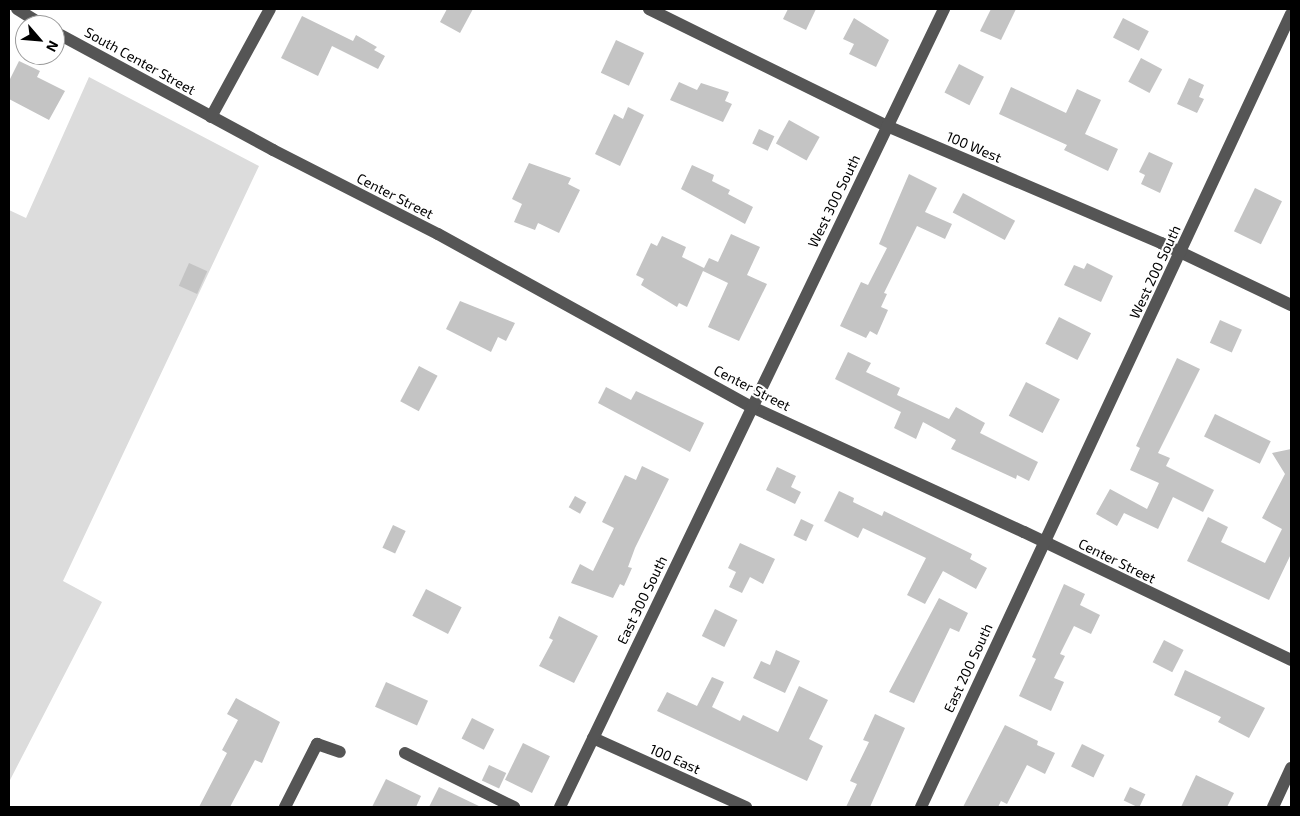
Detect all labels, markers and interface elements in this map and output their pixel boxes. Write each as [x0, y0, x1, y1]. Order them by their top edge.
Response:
north arrow [15, 15, 65, 65]
street label: South Center Street [81, 23, 199, 99]
text: N [43, 38, 63, 55]
street label: 100 West [944, 128, 1004, 166]
street label: West 300 South [804, 152, 864, 250]
street label: Center Street [354, 169, 436, 223]
street label: West 200 South [1126, 223, 1184, 321]
street label: Center Street [711, 361, 793, 415]
street label: Center Street [1076, 535, 1158, 587]
street label: East 300 South [613, 553, 671, 647]
street label: East 200 South [940, 621, 996, 715]
street label: 100 East [647, 740, 703, 778]

